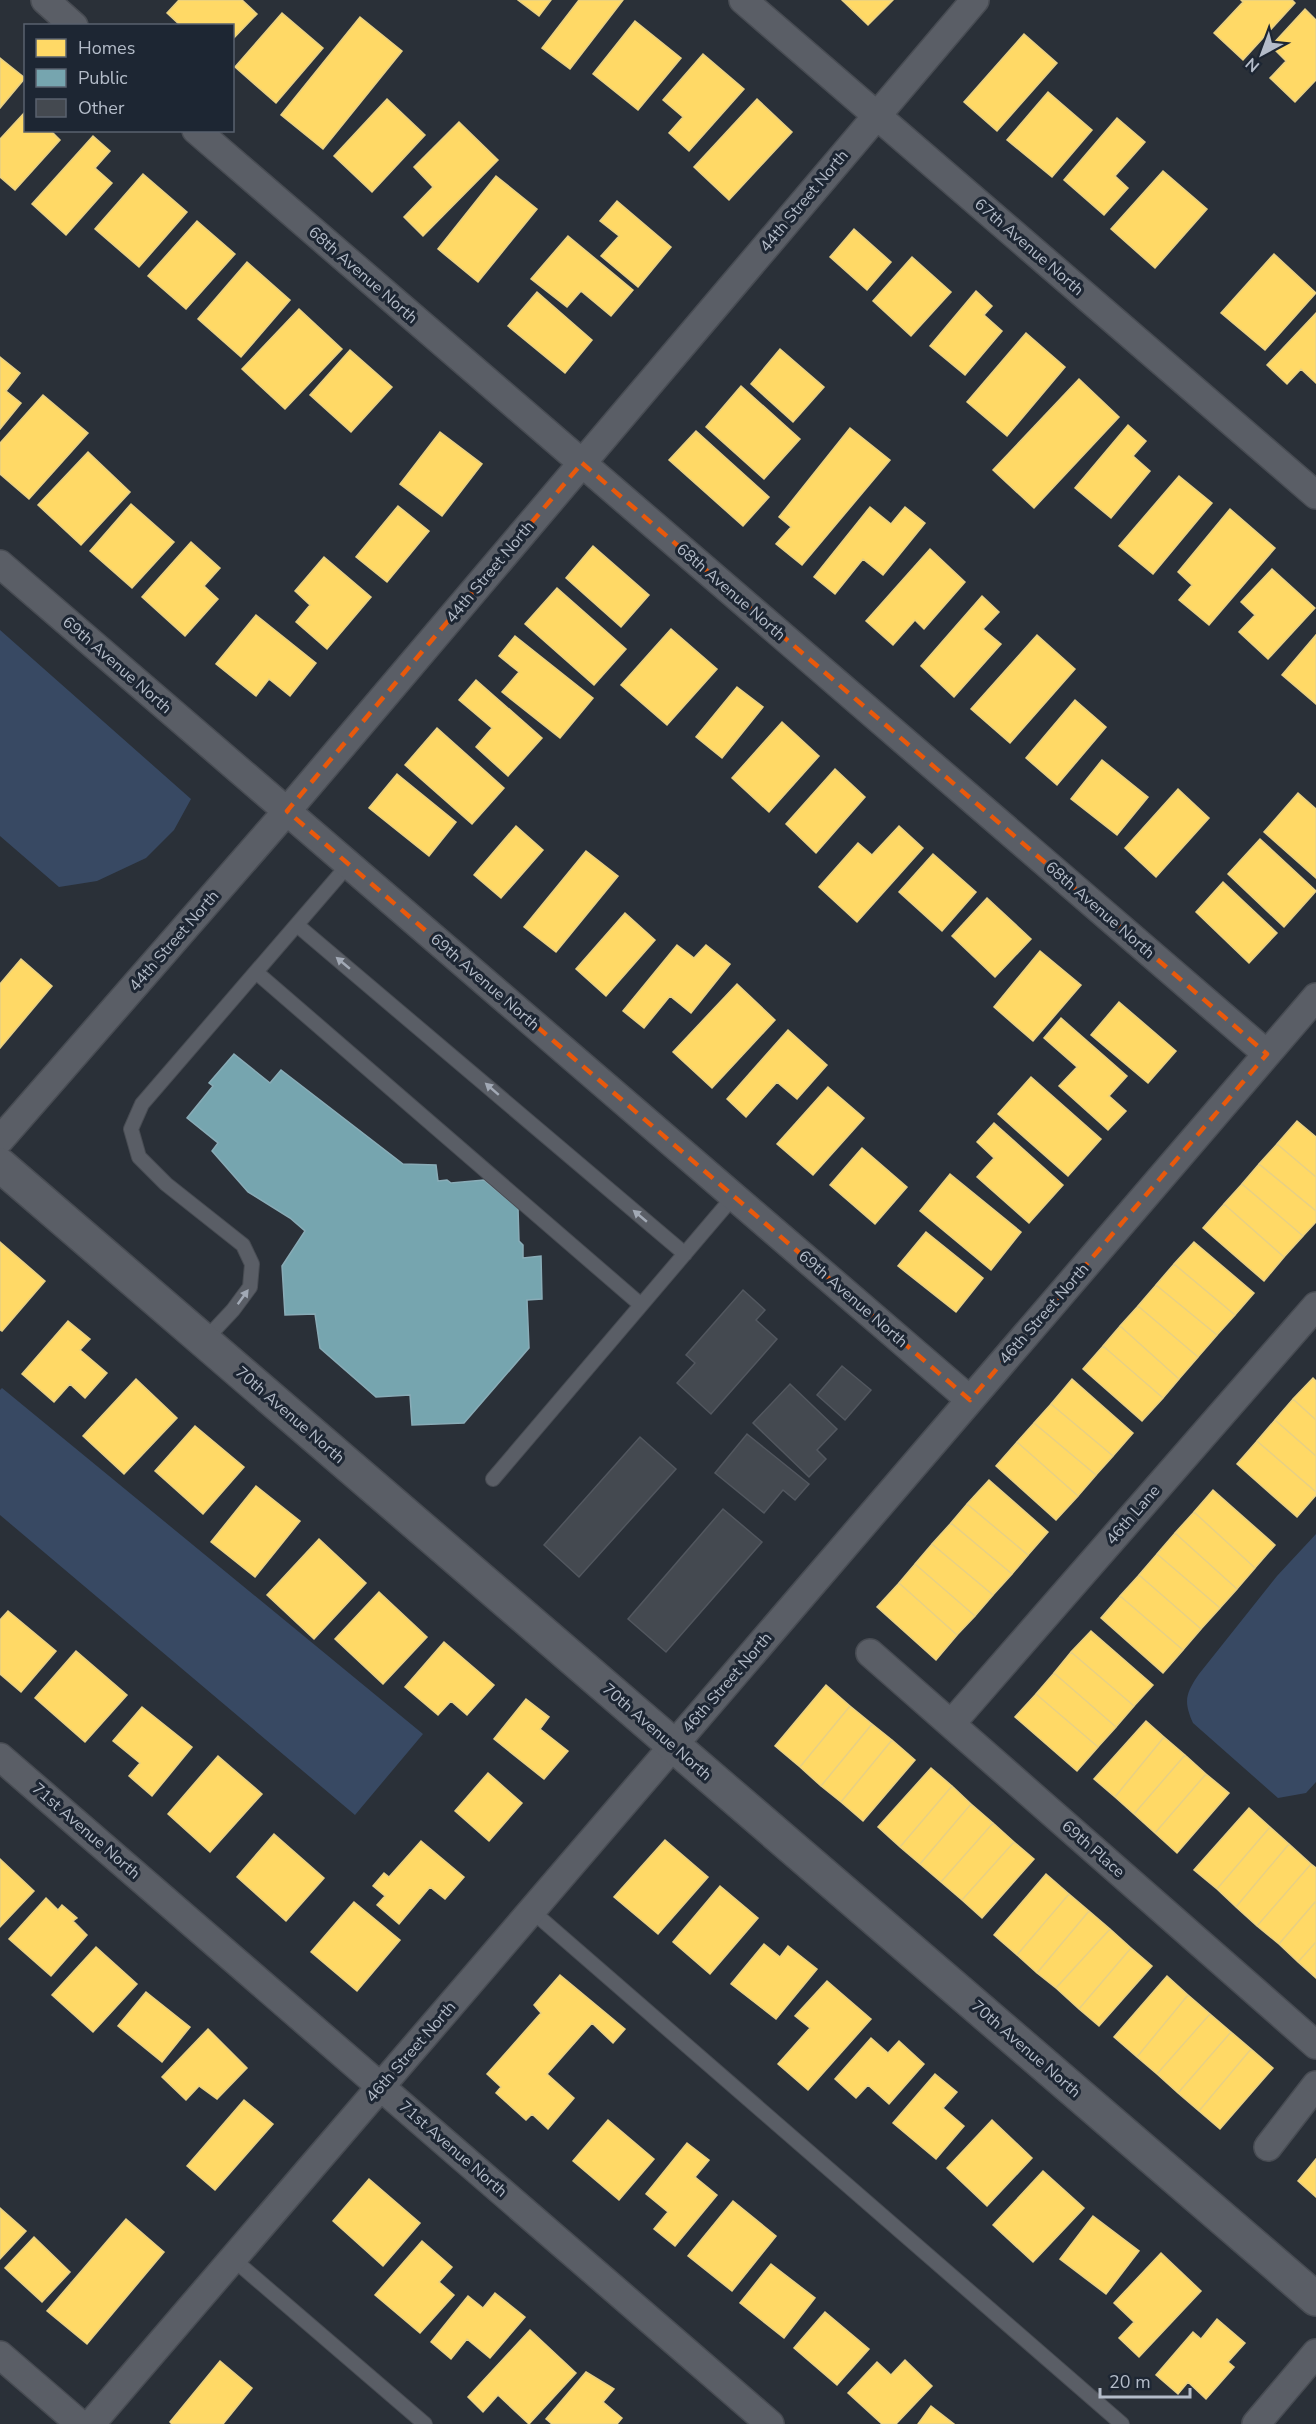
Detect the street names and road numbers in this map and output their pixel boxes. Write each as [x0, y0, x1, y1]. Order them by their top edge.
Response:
street label: 44th Street North [755, 145, 853, 257]
street label: 67th Avenue North [970, 193, 1088, 301]
street label: 68th Avenue North [304, 221, 422, 329]
street label: 44th Street North [441, 516, 539, 628]
street label: 68th Avenue North [672, 538, 790, 646]
street label: 69th Avenue North [58, 611, 176, 719]
street label: 68th Avenue North [1041, 856, 1159, 964]
street label: 44th Street North [124, 886, 224, 996]
street label: 69th Avenue North [426, 928, 544, 1036]
street label: 69th Avenue North [794, 1245, 912, 1353]
street label: 46th Street North [994, 1259, 1094, 1369]
street label: 70th Avenue North [231, 1361, 349, 1469]
street label: 46th Lane [1101, 1480, 1165, 1550]
street label: 46th Street North [677, 1628, 777, 1738]
street label: 70th Avenue North [598, 1678, 716, 1786]
street label: 71st Avenue North [27, 1778, 145, 1884]
street label: 69th Place [1057, 1815, 1129, 1883]
street label: 70th Avenue North [967, 1995, 1085, 2103]
street label: 46th Street North [361, 1997, 461, 2107]
street label: 71st Avenue North [394, 2096, 512, 2202]

